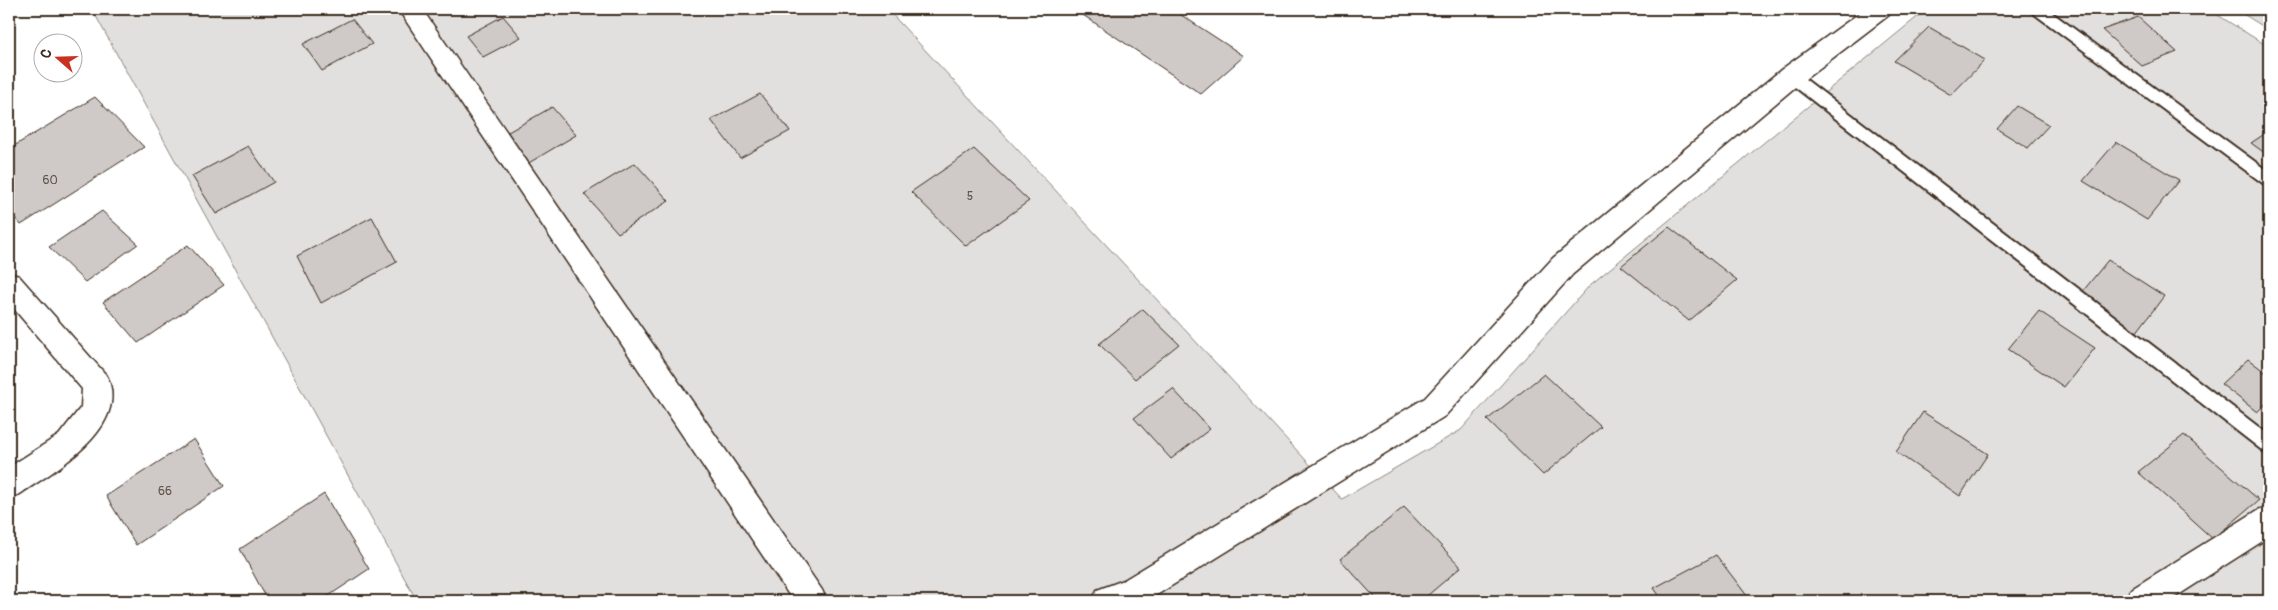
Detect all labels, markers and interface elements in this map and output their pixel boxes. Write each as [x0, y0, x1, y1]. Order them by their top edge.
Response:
north arrow [32, 32, 82, 82]
text: С [37, 46, 56, 61]
house number: 60 [42, 173, 58, 188]
house number: 5 [967, 189, 973, 204]
house number: 66 [158, 484, 172, 499]

